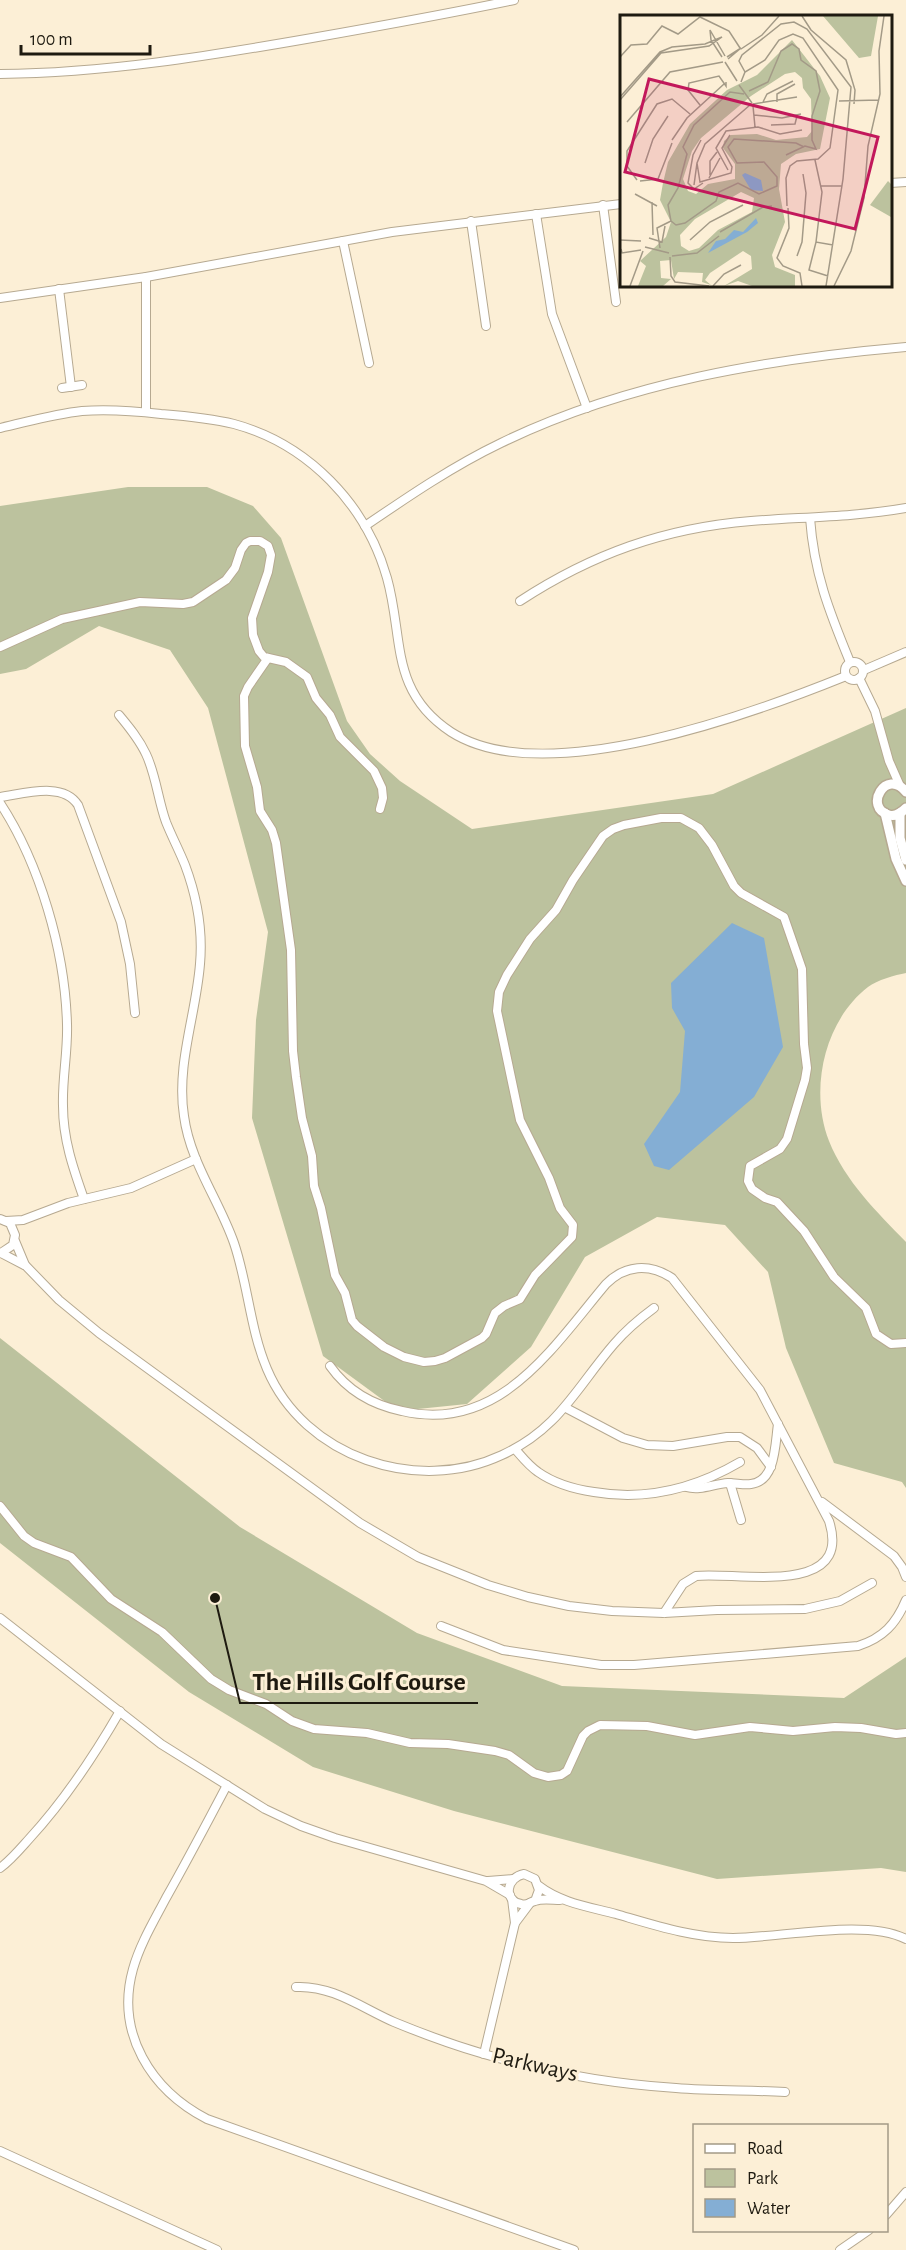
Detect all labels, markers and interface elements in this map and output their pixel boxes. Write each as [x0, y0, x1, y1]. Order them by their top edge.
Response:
inset map [620, 15, 891, 286]
scale bar [21, 18, 150, 56]
text: 100 m [30, 31, 73, 49]
callout: The Hills Golf Course [240, 1659, 478, 1703]
text: The Hills Golf Course [252, 1669, 466, 1695]
street label: Parkways [490, 2044, 580, 2086]
legend [693, 2124, 888, 2232]
text: Road [747, 2140, 783, 2158]
text: Park [747, 2170, 779, 2188]
text: Water [747, 2200, 790, 2218]

